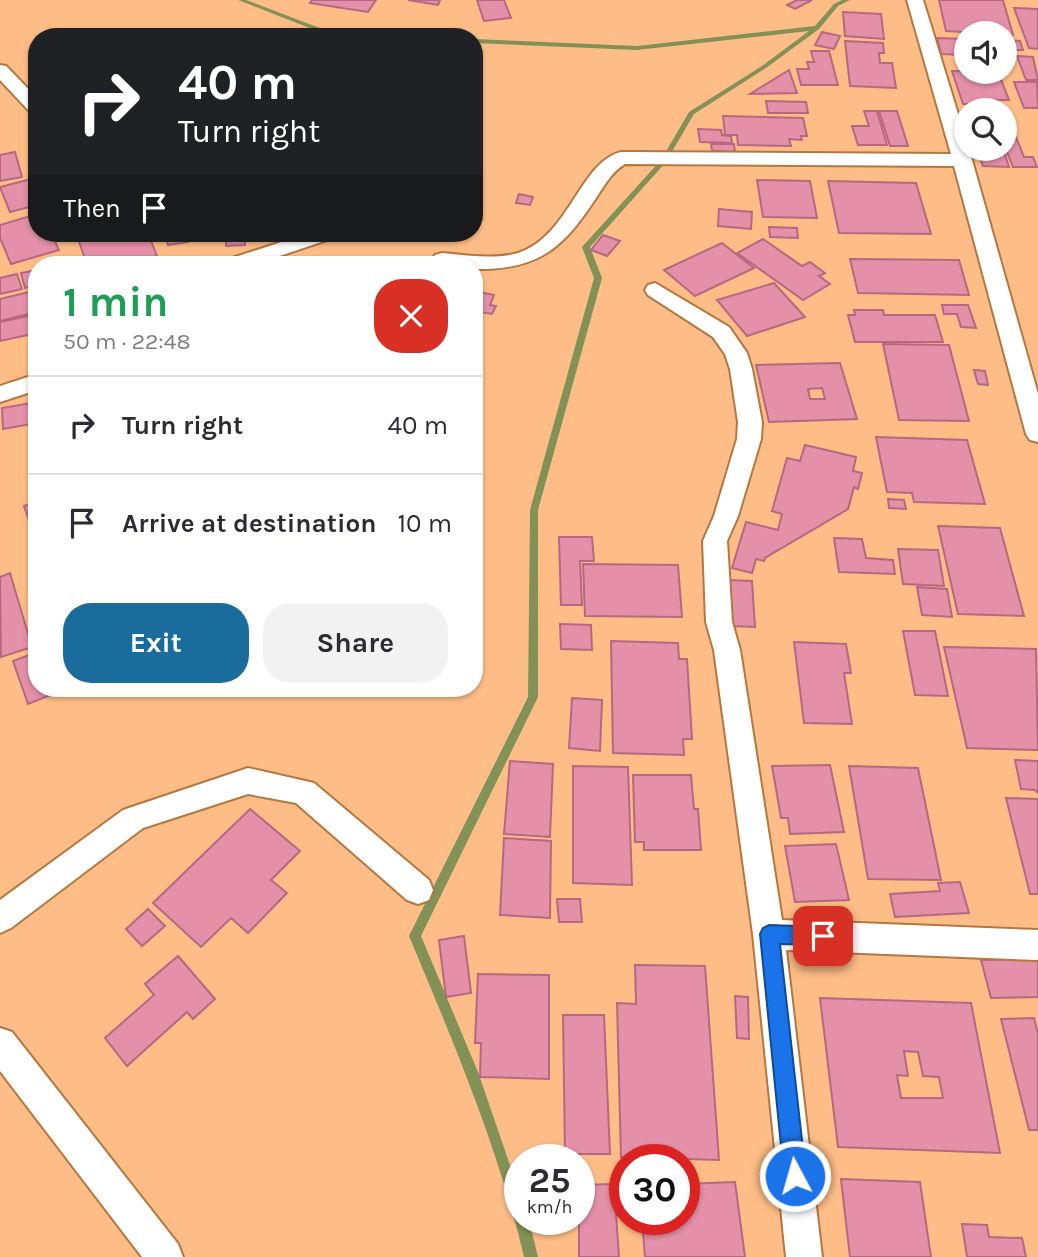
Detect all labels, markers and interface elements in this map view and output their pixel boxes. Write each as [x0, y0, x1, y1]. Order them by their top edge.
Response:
map controls [954, 21, 1017, 161]
button: sound [954, 21, 1017, 84]
text: 40 m [178, 54, 297, 111]
icon: right [63, 56, 154, 147]
button: search [954, 98, 1017, 161]
text: Turn right [178, 113, 320, 150]
icon: arrive [135, 189, 173, 227]
text: Then [63, 193, 121, 224]
text: 1 min [63, 277, 168, 327]
button: close [374, 279, 448, 353]
text: 50 m · 22:48 [63, 328, 191, 355]
icon: right [63, 406, 101, 444]
text: Turn right [122, 410, 243, 441]
text: 40 m [388, 410, 448, 441]
icon: arrive [63, 504, 101, 542]
text: Arrive at destination [122, 508, 376, 539]
text: 10 m [397, 508, 452, 539]
button: Exit [63, 603, 249, 683]
button: Share [263, 603, 448, 683]
pin [793, 906, 853, 966]
icon: arrive [804, 917, 842, 955]
position arrow [758, 1139, 832, 1213]
speed limit sign: 30 [609, 1144, 700, 1235]
text: 25 [529, 1160, 570, 1201]
text: km/h [527, 1196, 572, 1218]

